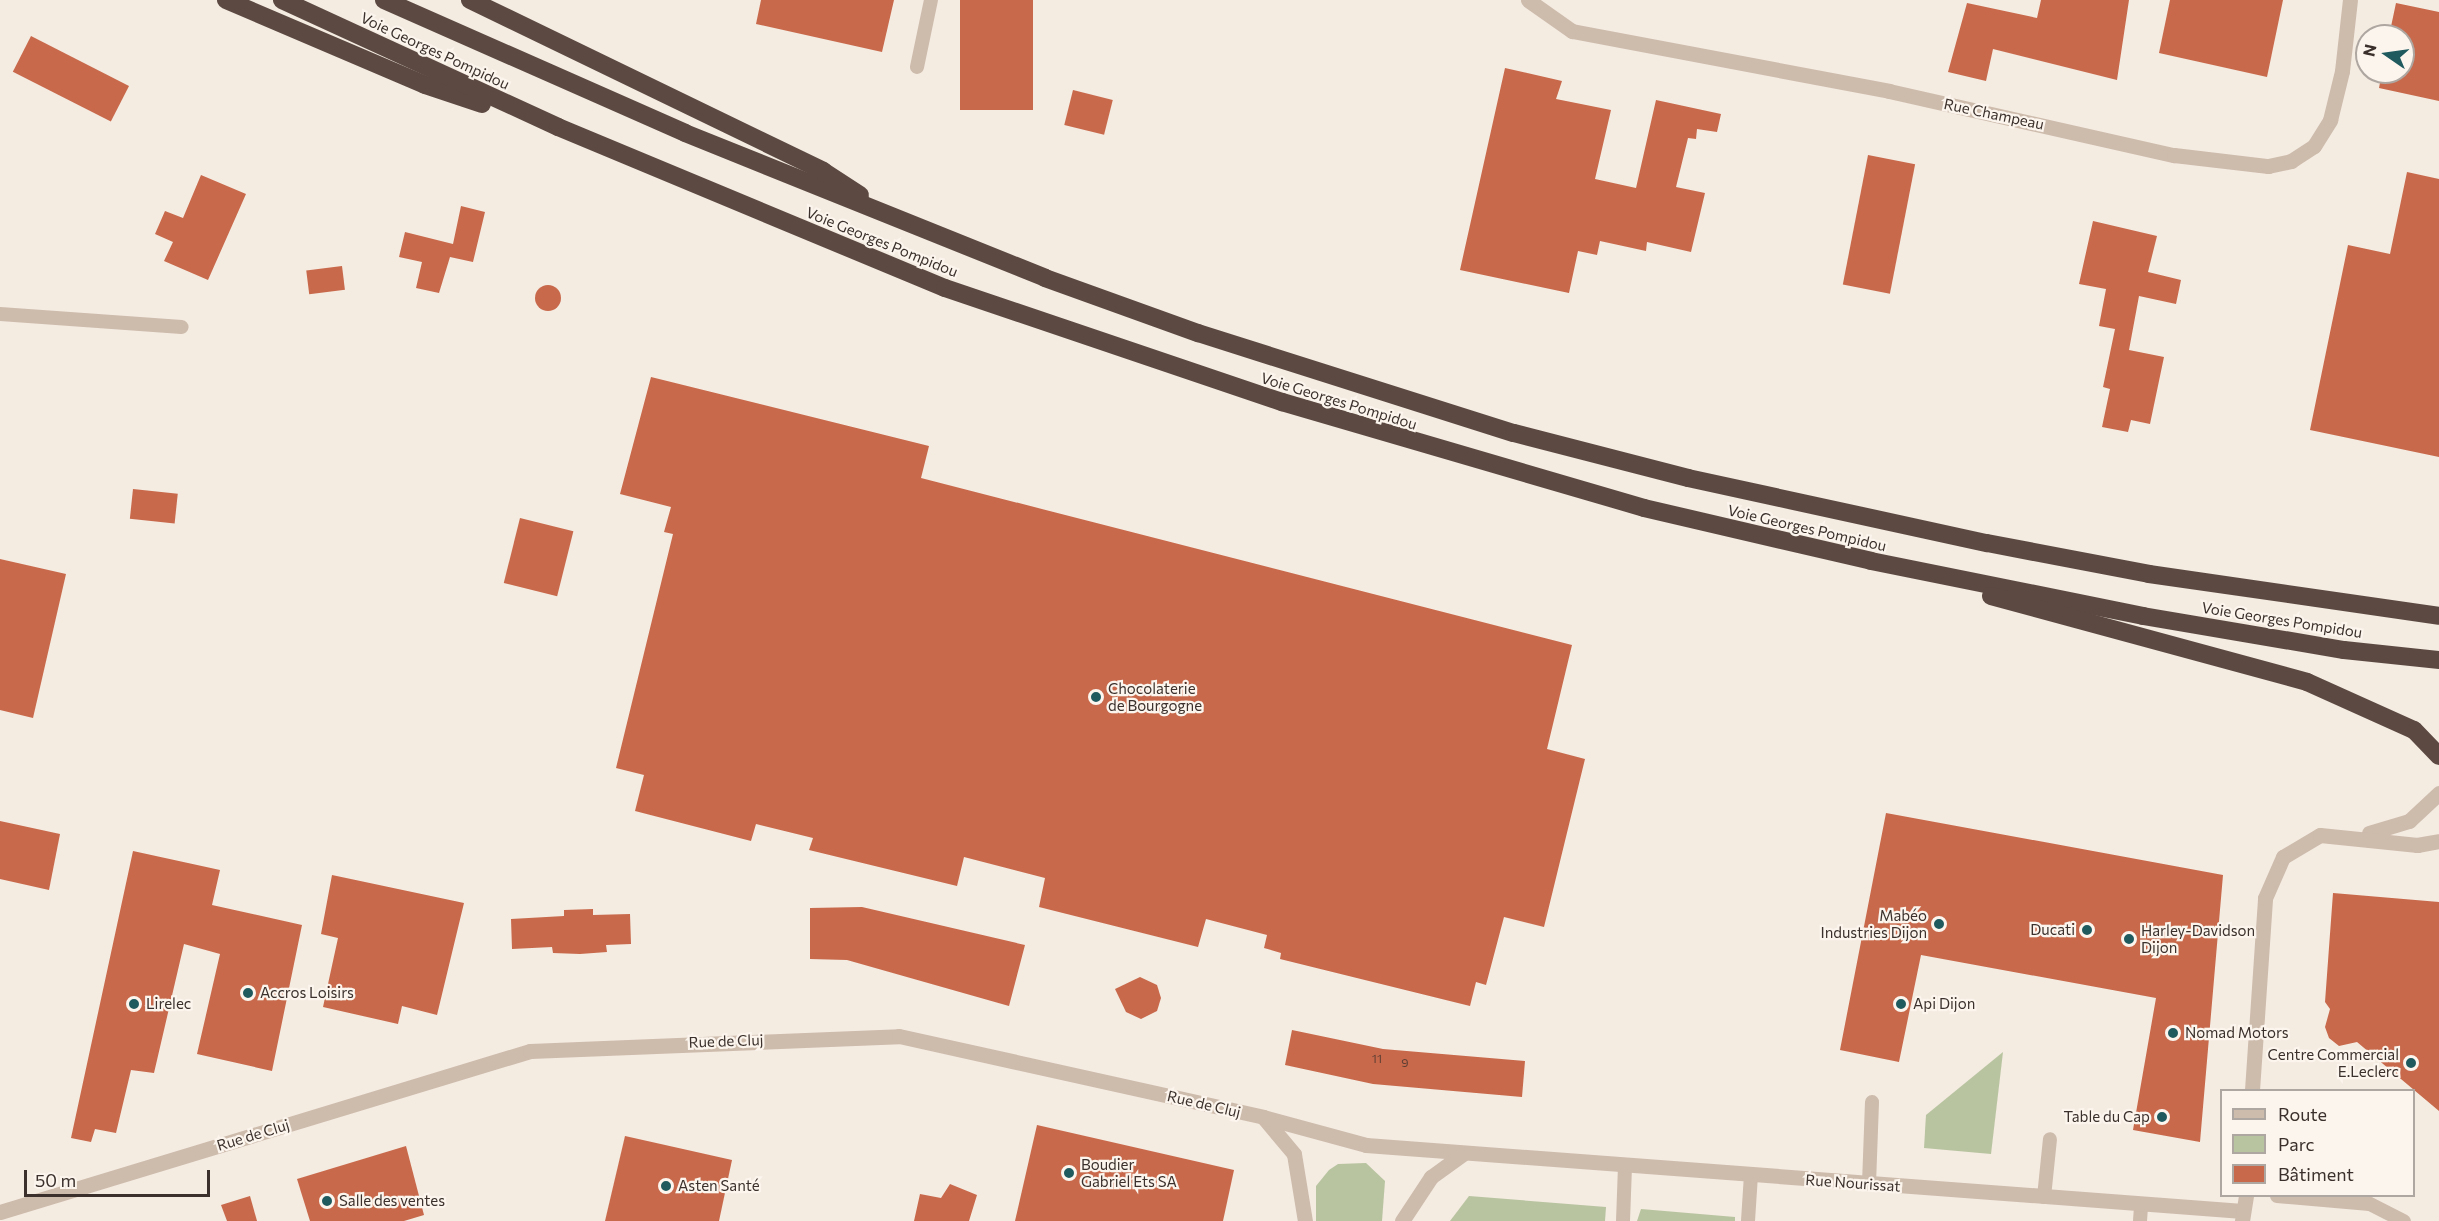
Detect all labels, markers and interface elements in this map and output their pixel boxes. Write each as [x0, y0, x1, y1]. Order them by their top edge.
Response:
street label: Voie Georges Pompidou [358, 9, 512, 93]
north arrow [2355, 24, 2415, 84]
text: N [2358, 42, 2380, 58]
street label: Rue Champeau [1942, 95, 2046, 133]
street label: Voie Georges Pompidou [803, 203, 961, 281]
street label: Voie Georges Pompidou [1259, 369, 1419, 433]
street label: Voie Georges Pompidou [1726, 501, 1888, 555]
street label: Voie Georges Pompidou [2200, 598, 2364, 642]
place label: Chocolaterie de Bourgogne [1108, 679, 1202, 714]
marker: Chocolaterie de Bourgogne [1089, 690, 1103, 704]
place label: Mabéo Industries Dijon [1820, 906, 1927, 941]
marker: Mabéo Industries Dijon [1932, 917, 1946, 931]
place label: Ducati [2030, 921, 2075, 939]
place label: Harley-Davidson Dijon [2141, 921, 2255, 956]
marker: Ducati [2080, 923, 2094, 937]
marker: Harley-Davidson Dijon [2122, 932, 2136, 946]
place label: Accros Loisirs [260, 984, 354, 1002]
marker: Accros Loisirs [241, 986, 255, 1000]
place label: Lirelec [146, 995, 191, 1013]
place label: Api Dijon [1913, 995, 1975, 1013]
marker: Lirelec [127, 997, 141, 1011]
marker: Api Dijon [1894, 997, 1908, 1011]
place label: Nomad Motors [2185, 1024, 2288, 1042]
marker: Nomad Motors [2166, 1026, 2180, 1040]
street label: Rue de Cluj [688, 1031, 764, 1051]
place label: Centre Commercial E.Leclerc [2268, 1045, 2399, 1080]
house number: 11 [1372, 1052, 1382, 1066]
house number: 9 [1401, 1056, 1409, 1070]
marker: Centre Commercial E.Leclerc [2404, 1056, 2418, 1070]
street label: Rue de Cluj [1166, 1087, 1242, 1121]
legend [2220, 1089, 2415, 1197]
text: Route [2278, 1103, 2327, 1125]
place label: Table du Cap [2063, 1108, 2150, 1126]
marker: Table du Cap [2155, 1110, 2169, 1124]
street label: Rue de Cluj [215, 1115, 291, 1155]
text: Parc [2278, 1133, 2315, 1155]
place label: Boudier Gabriel Ets SA [1081, 1155, 1177, 1190]
scale bar [27, 1158, 213, 1196]
text: Bâtiment [2278, 1163, 2354, 1185]
marker: Boudier Gabriel Ets SA [1062, 1166, 1076, 1180]
text: 50 m [35, 1169, 76, 1191]
street label: Rue Nourissat [1805, 1171, 1901, 1195]
place label: Asten Santé [678, 1177, 760, 1195]
marker: Asten Santé [659, 1179, 673, 1193]
place label: Salle des ventes [339, 1192, 445, 1210]
marker: Salle des ventes [320, 1194, 334, 1208]

